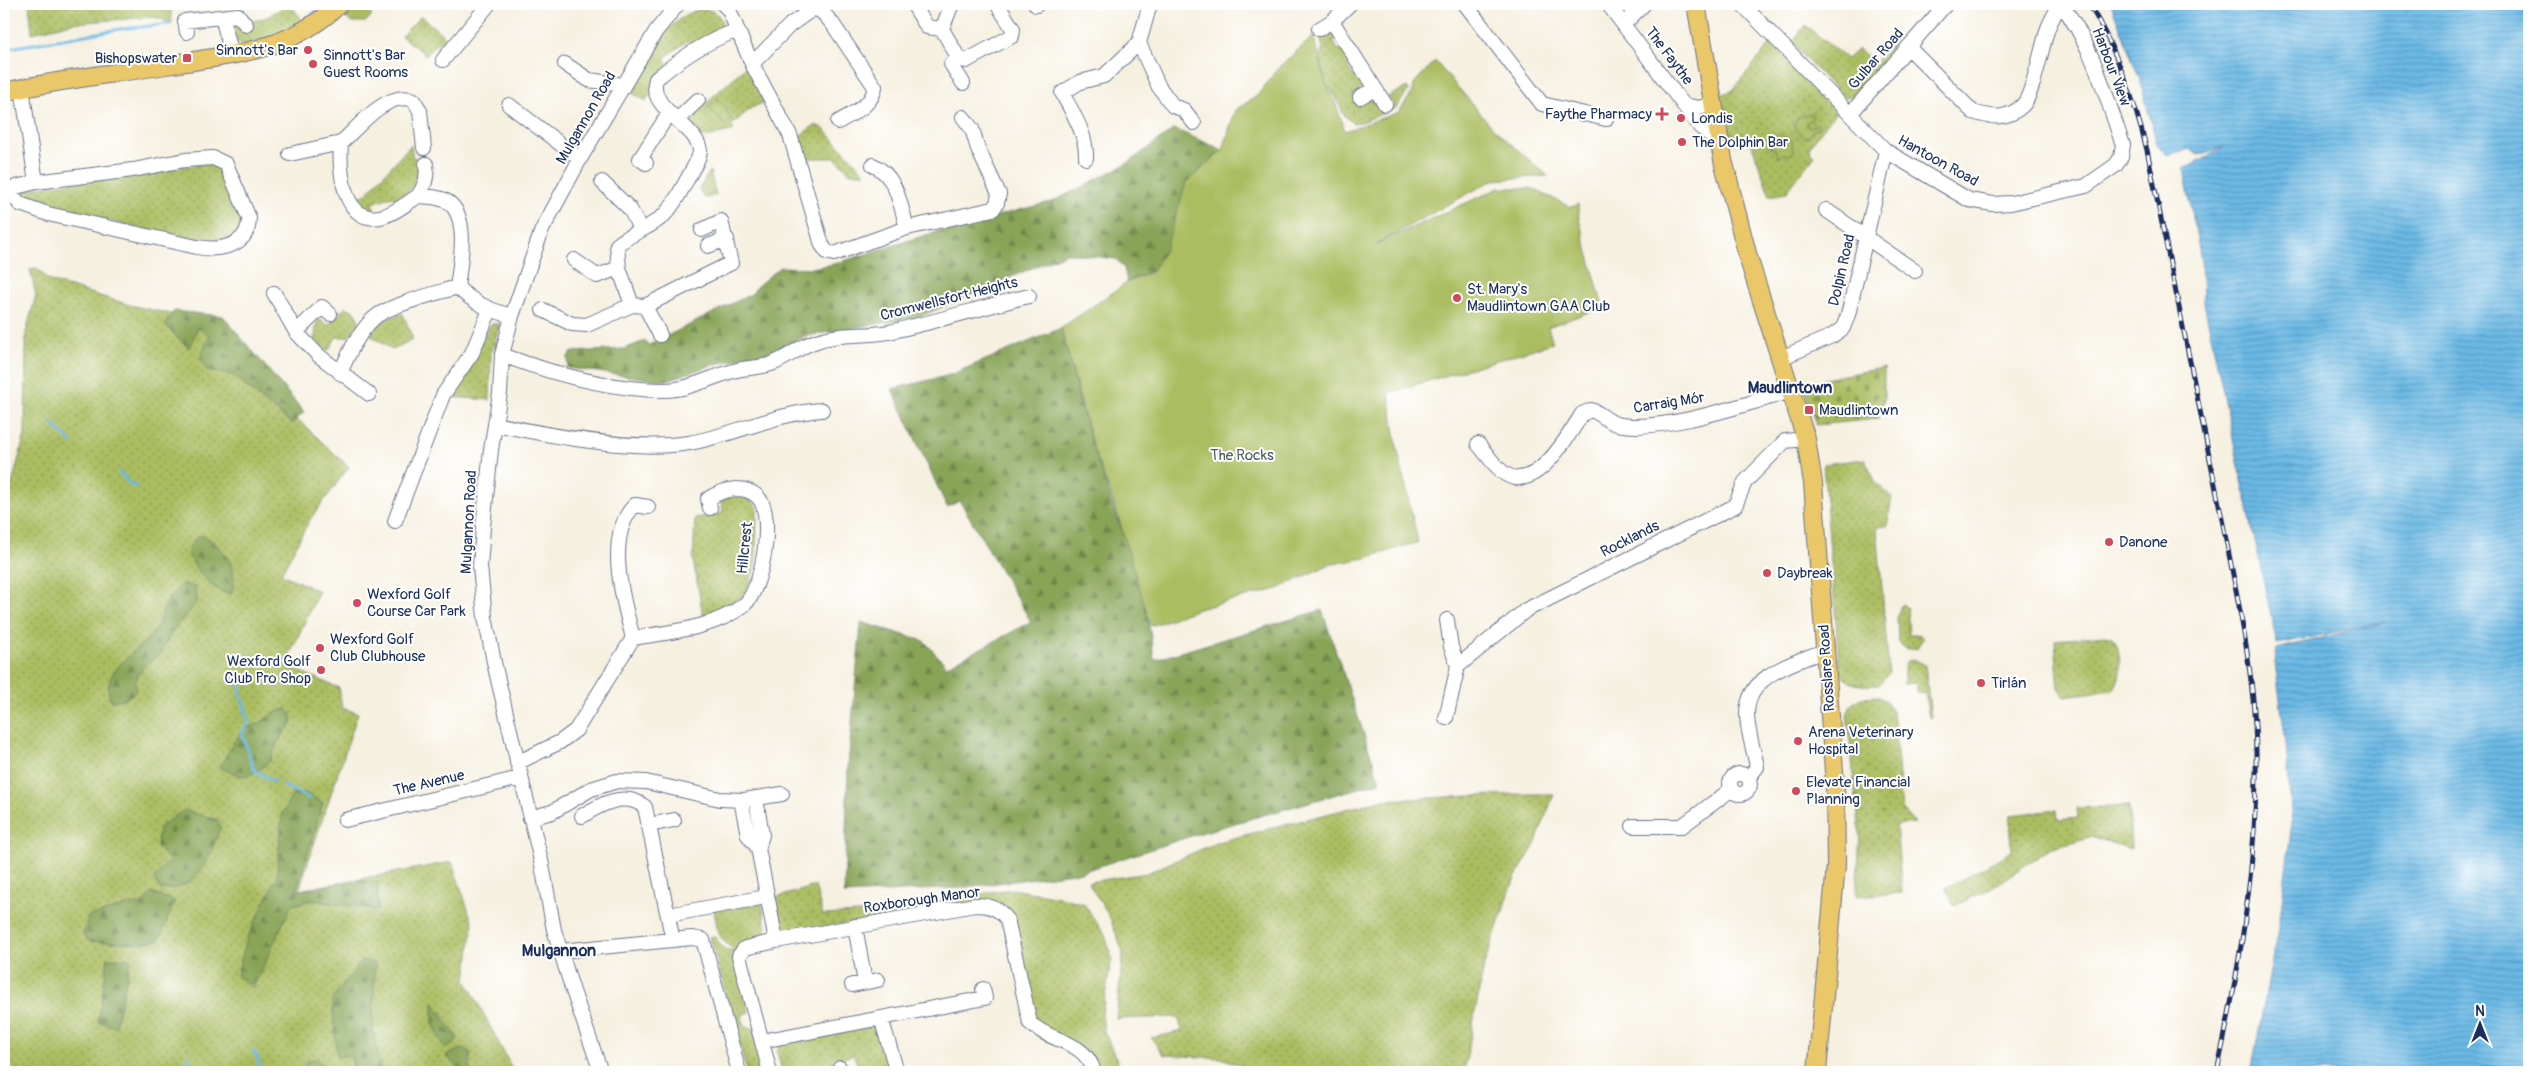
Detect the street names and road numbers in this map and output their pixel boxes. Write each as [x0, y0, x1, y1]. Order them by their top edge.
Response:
street label: The Faythe [1641, 23, 1697, 89]
street label: Gulbar Road [1844, 24, 1908, 94]
street label: Harbour View [2087, 25, 2135, 109]
street label: Mulgannon Road [552, 68, 620, 168]
street label: Hantoon Road [1894, 131, 1982, 191]
street label: Dolpin Road [1824, 232, 1860, 308]
street label: Cromwellsfort Heights [878, 273, 1020, 325]
street label: Carraig Mór [1632, 388, 1707, 418]
street label: Mulgannon Road [457, 470, 481, 574]
street label: Rocklands [1598, 516, 1663, 562]
street label: Hillcrest [733, 520, 757, 575]
street label: Rosslare Road [1814, 624, 1840, 712]
street label: The Avenue [392, 765, 467, 800]
street label: Roxborough Manor [862, 882, 982, 918]

